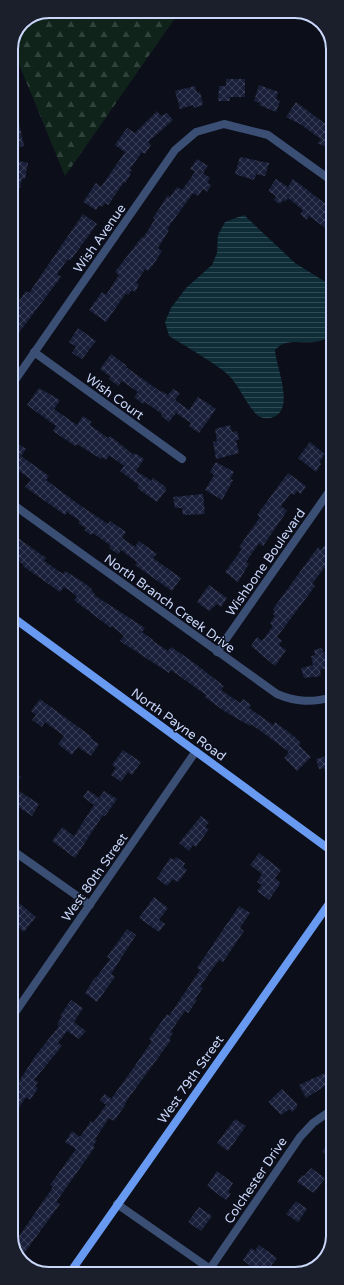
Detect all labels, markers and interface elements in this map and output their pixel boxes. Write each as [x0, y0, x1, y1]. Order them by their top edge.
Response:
street label: Wish Avenue [70, 201, 129, 276]
street label: Wish Court [82, 370, 147, 423]
street label: Wishbone Boulevard [223, 506, 309, 619]
street label: North Branch Creek Drive [101, 551, 238, 657]
street label: North Payne Road [128, 685, 229, 765]
street label: West 80th Street [58, 830, 131, 925]
street label: West 79th Street [154, 1032, 227, 1127]
street label: Colchester Drive [221, 1134, 291, 1227]

